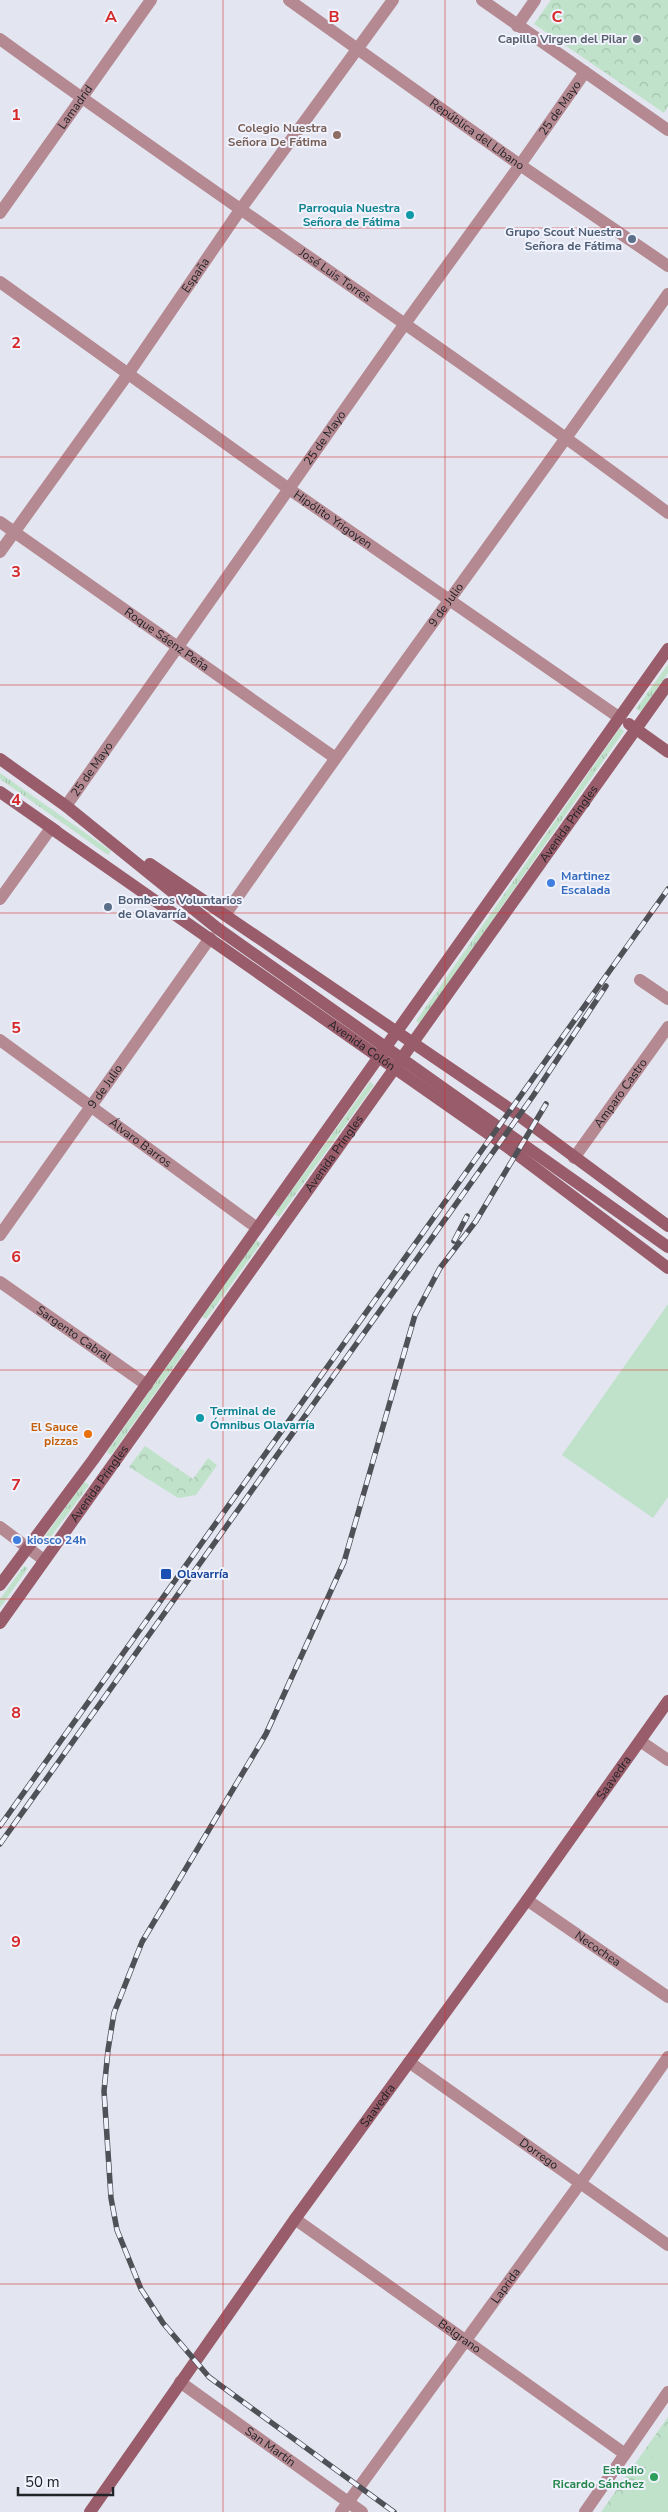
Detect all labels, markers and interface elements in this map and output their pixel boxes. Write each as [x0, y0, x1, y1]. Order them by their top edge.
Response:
text: A [105, 6, 117, 28]
text: B [328, 6, 340, 28]
text: C [552, 6, 563, 28]
place label: Capilla Virgen del Pilar [498, 31, 627, 47]
marker: Capilla Virgen del Pilar [631, 33, 643, 45]
street label: 25 de Mayo [535, 77, 585, 139]
street label: Lamadrid [54, 82, 96, 132]
street label: República del Líbano [426, 95, 528, 174]
text: 1 [11, 104, 21, 126]
place label: Colegio Nuestra Señora De Fátima [228, 120, 327, 150]
marker: Colegio Nuestra Señora De Fátima [331, 129, 343, 141]
place label: Parroquia Nuestra Señora de Fátima [299, 200, 400, 230]
marker: Parroquia Nuestra Señora de Fátima [404, 209, 416, 221]
place label: Grupo Scout Nuestra Señora de Fátima [505, 224, 622, 254]
marker: Grupo Scout Nuestra Señora de Fátima [626, 233, 638, 245]
street label: José Luis Torres [295, 244, 375, 306]
street label: España [178, 254, 213, 296]
text: 2 [11, 332, 21, 354]
street label: 25 de Mayo [300, 407, 350, 468]
street label: Hipólito Yrigoyen [291, 487, 375, 552]
text: 3 [11, 561, 21, 583]
street label: 9 de Julio [425, 579, 467, 630]
street label: Roque Sáenz Peña [121, 604, 212, 675]
street label: 25 de Mayo [67, 738, 117, 800]
street label: Avenida Pringles [536, 782, 602, 865]
text: 4 [11, 789, 21, 811]
place label: Martinez Escalada [561, 868, 610, 898]
marker: Martinez Escalada [545, 877, 557, 889]
place label: Bomberos Voluntarios de Olavarría [118, 892, 242, 922]
marker: Bomberos Voluntarios de Olavarría [102, 901, 114, 913]
street label: Avenida Colón [325, 1016, 398, 1074]
text: 5 [11, 1017, 21, 1039]
street label: Amparo Castro [590, 1055, 651, 1131]
street label: 9 de Julio [84, 1061, 126, 1112]
street label: Avenida Pringles [301, 1112, 367, 1195]
street label: Álvaro Barros [106, 1114, 175, 1171]
text: 6 [11, 1246, 21, 1268]
street label: Sargento Cabral [33, 1302, 115, 1366]
place label: Terminal de Ómnibus Olavarría [210, 1403, 315, 1433]
marker: Terminal de Ómnibus Olavarría [194, 1412, 206, 1424]
place label: El Sauce pizzas [31, 1419, 78, 1449]
marker: El Sauce pizzas [82, 1428, 94, 1440]
street label: Avenida Pringles [66, 1442, 132, 1525]
text: 7 [11, 1474, 21, 1496]
place label: kiosco 24h [27, 1532, 86, 1548]
marker: kiosco 24h [11, 1534, 23, 1546]
place label: Olavarría [177, 1566, 229, 1582]
marker: Olavarría [159, 1567, 173, 1581]
text: 8 [11, 1702, 21, 1724]
street label: Saavedra [593, 1753, 635, 1803]
street label: Necochea [572, 1927, 624, 1970]
text: 9 [11, 1931, 21, 1953]
street label: Saavedra [356, 2080, 399, 2130]
street label: Dorrego [516, 2134, 562, 2173]
street label: Laprida [487, 2265, 524, 2307]
street label: Belgrano [435, 2315, 484, 2357]
street label: San Martín [242, 2423, 299, 2470]
place label: Estadio Ricardo Sánchez [553, 2462, 644, 2492]
scale bar [18, 2464, 112, 2496]
marker: Estadio Ricardo Sánchez [648, 2471, 660, 2483]
text: 50 m [25, 2472, 60, 2492]

